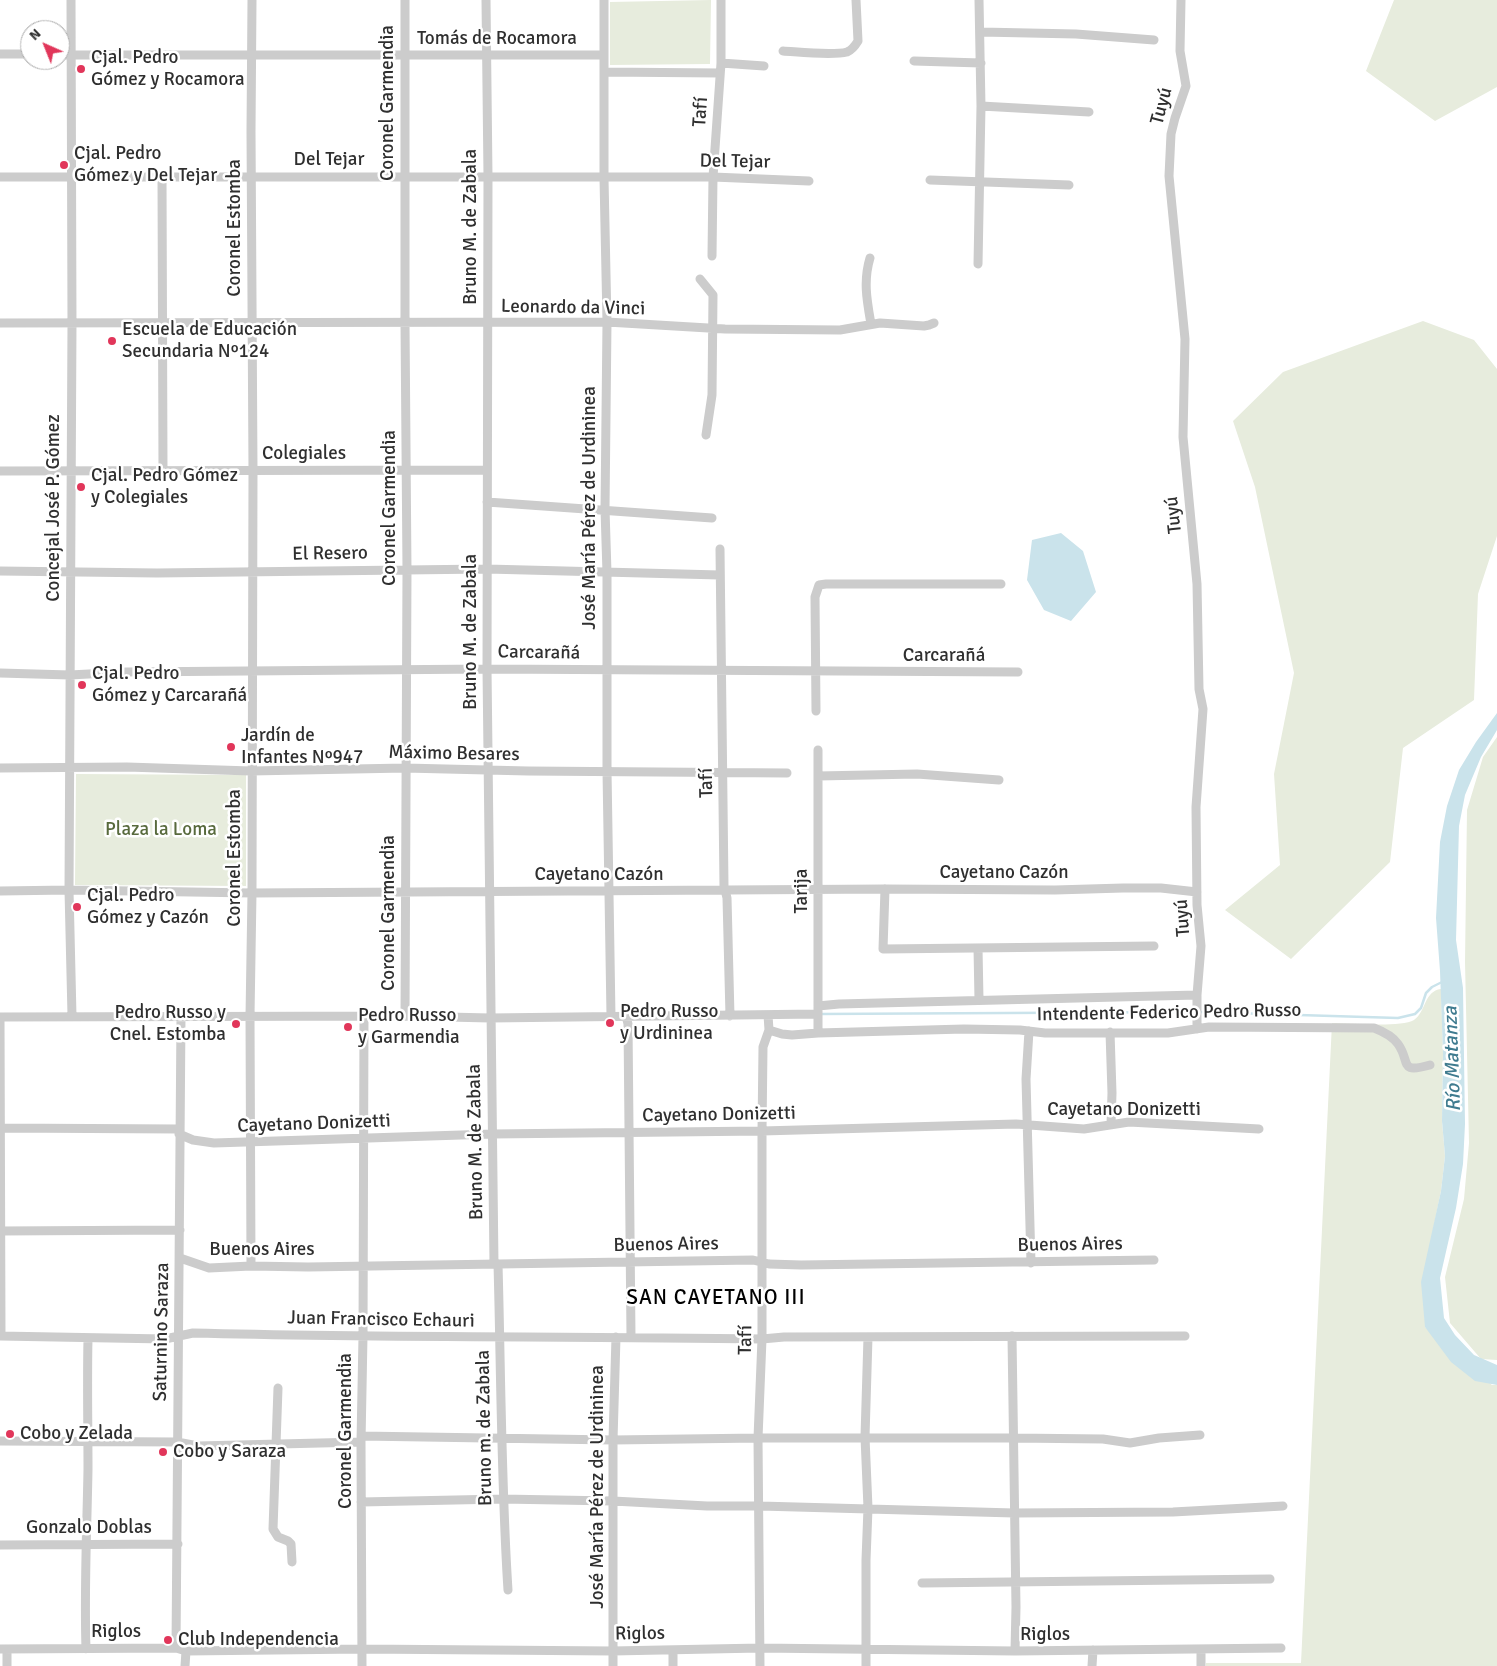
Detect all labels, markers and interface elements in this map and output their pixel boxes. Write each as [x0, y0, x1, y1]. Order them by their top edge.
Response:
north arrow [20, 20, 70, 70]
text: N [26, 25, 44, 44]
street label: Coronel Garmendia [377, 25, 399, 181]
street label: Tomás de Rocamora [417, 28, 577, 50]
place label: Cjal. Pedro Gómez y Rocamora [91, 47, 245, 91]
marker: Cjal. Pedro Gómez y Rocamora [75, 63, 87, 75]
street label: Tuyú [1146, 85, 1178, 127]
street label: Tafí [689, 96, 713, 128]
place label: Cjal. Pedro Gómez y Del Tejar [74, 143, 217, 187]
street label: Del Tejar [294, 149, 364, 171]
street label: Bruno M. de Zabala [460, 149, 482, 305]
street label: Del Tejar [699, 150, 771, 174]
marker: Cjal. Pedro Gómez y Del Tejar [58, 159, 70, 171]
street label: Coronel Estomba [224, 159, 246, 297]
street label: Leonardo da Vinci [501, 295, 645, 321]
place label: Escuela de Educación Secundaria Nº124 [122, 319, 297, 363]
marker: Escuela de Educación Secundaria Nº124 [106, 335, 118, 347]
street label: José María Pérez de Urdininea [579, 386, 601, 630]
street label: Concejal José P. Gómez [43, 414, 65, 602]
street label: Coronel Garmendia [379, 430, 401, 586]
street label: Colegiales [262, 443, 346, 465]
place label: Cjal. Pedro Gómez y Colegiales [91, 465, 238, 509]
marker: Cjal. Pedro Gómez y Colegiales [75, 481, 87, 493]
street label: Tuyú [1161, 495, 1187, 535]
street label: El Resero [292, 542, 368, 566]
street label: Bruno M. de Zabala [460, 554, 482, 710]
street label: Carcarañá [497, 641, 581, 665]
street label: Carcarañá [903, 645, 985, 667]
place label: Cjal. Pedro Gómez y Carcarañá [92, 663, 247, 707]
marker: Cjal. Pedro Gómez y Carcarañá [76, 679, 88, 691]
place label: Jardín de Infantes Nº947 [241, 725, 363, 769]
marker: Jardín de Infantes Nº947 [225, 741, 237, 753]
street label: Máximo Besares [388, 741, 520, 767]
street label: Tafí [695, 768, 719, 798]
street label: Coronel Estomba [224, 789, 246, 927]
park label: Plaza la Loma [105, 819, 217, 841]
street label: Coronel Garmendia [378, 835, 400, 991]
street label: Cayetano Cazón [939, 862, 1069, 884]
street label: Cayetano Cazón [534, 864, 664, 886]
street label: Tarija [791, 869, 813, 913]
place label: Cjal. Pedro Gómez y Cazón [87, 885, 209, 929]
street label: Tuyú [1170, 899, 1196, 937]
marker: Cjal. Pedro Gómez y Cazón [71, 901, 83, 913]
street label: Intendente Federico Pedro Russo [1036, 999, 1302, 1027]
place label: Pedro Russo y Urdininea [620, 1001, 718, 1045]
place label: Pedro Russo y Cnel. Estomba [110, 1002, 226, 1046]
place label: Pedro Russo y Garmendia [358, 1005, 460, 1049]
water label: Río Matanza [1439, 1006, 1467, 1112]
marker: Pedro Russo y Urdininea [604, 1017, 616, 1029]
marker: Pedro Russo y Cnel. Estomba [230, 1018, 242, 1030]
marker: Pedro Russo y Garmendia [342, 1021, 354, 1033]
street label: Bruno M. de Zabala [463, 1064, 489, 1220]
street label: Cayetano Donizetti [1047, 1099, 1201, 1121]
street label: Cayetano Donizetti [642, 1102, 796, 1128]
street label: Cayetano Donizetti [237, 1110, 391, 1138]
street label: Buenos Aires [613, 1233, 719, 1257]
street label: Buenos Aires [1017, 1233, 1123, 1257]
street label: Buenos Aires [209, 1239, 315, 1261]
street label: Saturnino Saraza [149, 1262, 175, 1402]
district label: SAN CAYETANO III [624, 1285, 808, 1311]
street label: Juan Francisco Echauri [287, 1307, 475, 1333]
street label: Tafí [734, 1325, 758, 1355]
street label: Bruno m. de Zabala [472, 1350, 498, 1506]
street label: Coronel Garmendia [335, 1353, 357, 1509]
street label: José María Pérez de Urdininea [587, 1365, 609, 1609]
place label: Cobo y Zelada [20, 1423, 133, 1445]
marker: Cobo y Zelada [4, 1428, 16, 1440]
place label: Cobo y Saraza [173, 1441, 286, 1463]
marker: Cobo y Saraza [157, 1446, 169, 1458]
street label: Gonzalo Doblas [26, 1517, 152, 1539]
street label: Riglos [91, 1621, 141, 1643]
street label: Riglos [615, 1622, 665, 1646]
street label: Riglos [1020, 1624, 1070, 1646]
place label: Club Independencia [178, 1629, 339, 1651]
marker: Club Independencia [162, 1634, 174, 1646]

